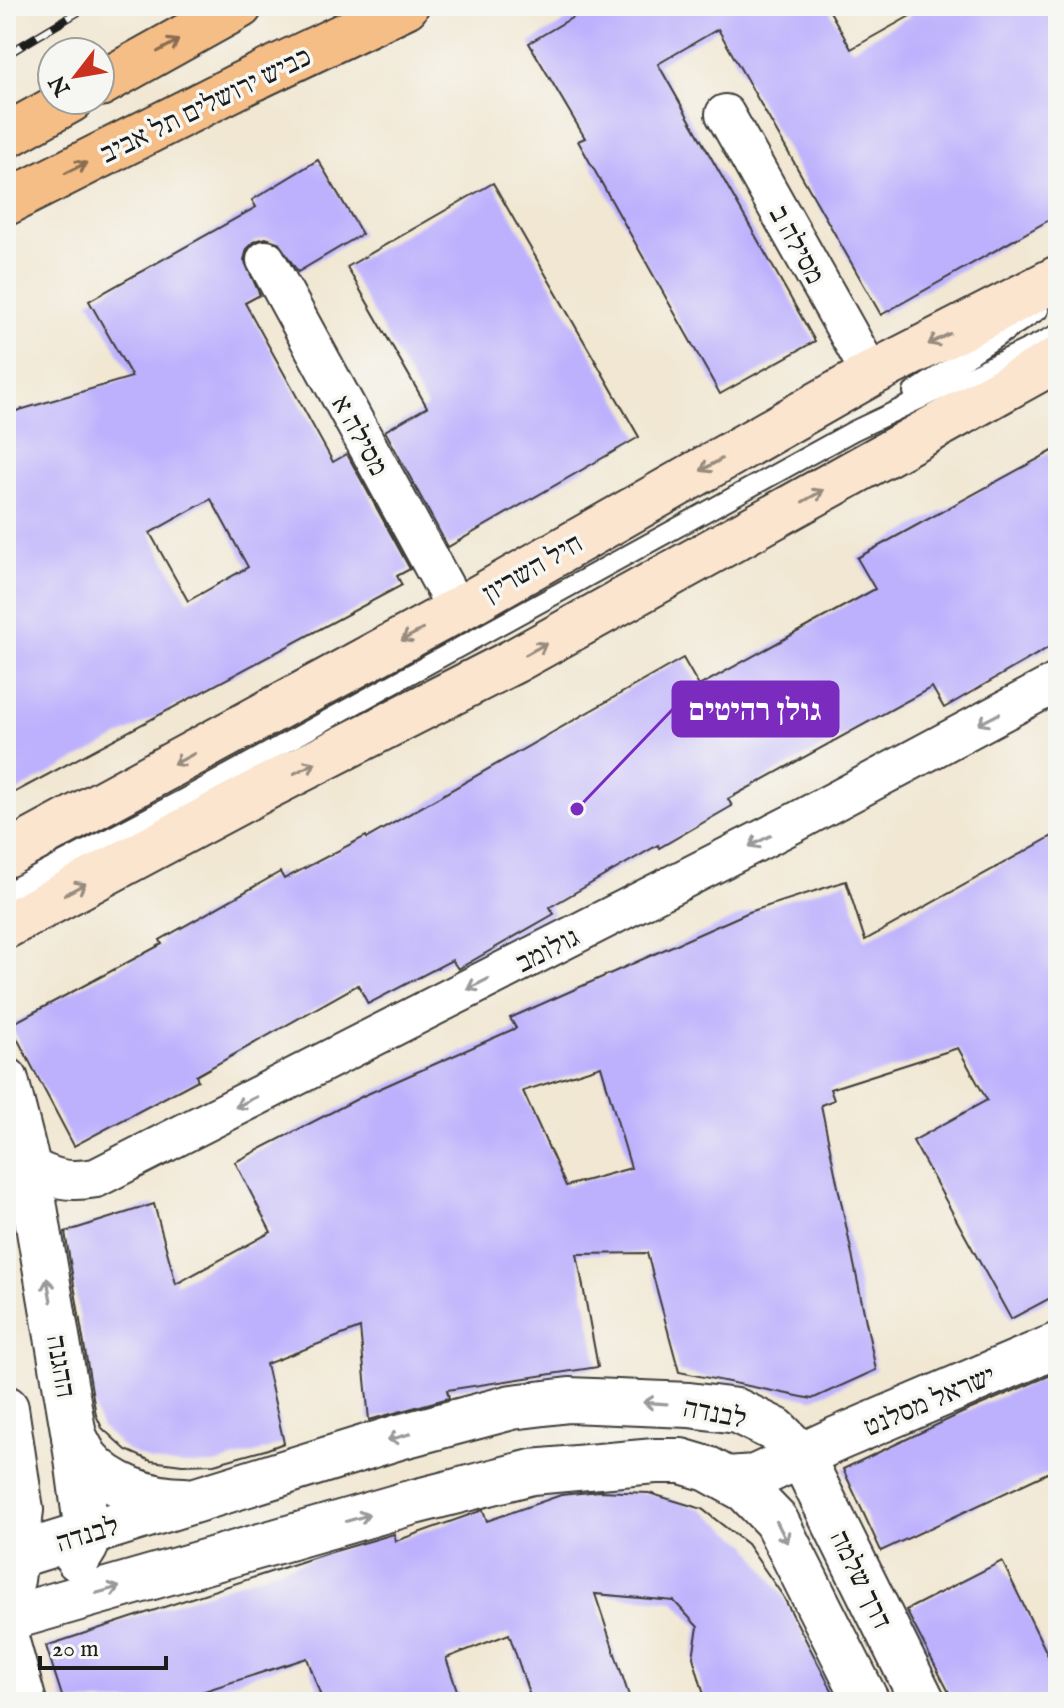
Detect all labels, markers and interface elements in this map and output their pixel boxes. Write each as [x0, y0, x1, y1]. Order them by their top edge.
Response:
north arrow [36, 36, 116, 116]
one-way arrow [156, 38, 180, 53]
street label: כביש ירושלים תל אביב [95, 40, 317, 173]
text: N [44, 70, 78, 102]
one-way arrow [63, 160, 87, 176]
street label: מסילה ב [760, 200, 832, 291]
one-way arrow [927, 332, 951, 348]
street label: מסילה א [323, 390, 395, 482]
one-way arrow [700, 458, 724, 473]
one-way arrow [800, 488, 824, 504]
street label: חיל השריון [477, 527, 589, 612]
one-way arrow [401, 627, 424, 643]
one-way arrow [524, 641, 547, 657]
callout: גולן רהיטים [673, 682, 838, 736]
text: גולן רהיטים [689, 693, 821, 731]
one-way arrow [978, 711, 1002, 727]
one-way arrow [172, 751, 196, 767]
one-way arrow [292, 759, 316, 775]
one-way arrow [748, 833, 772, 849]
one-way arrow [63, 881, 86, 897]
street label: גולומב [510, 920, 586, 982]
one-way arrow [467, 977, 490, 992]
one-way arrow [235, 1095, 259, 1110]
one-way arrow [41, 1278, 56, 1304]
street label: ההגנה [37, 1332, 82, 1401]
street label: ישראל מסלנט [859, 1359, 1001, 1446]
street label: לבנדה [680, 1391, 749, 1438]
one-way arrow [642, 1395, 669, 1410]
one-way arrow [387, 1430, 413, 1445]
street label: לבנדה [52, 1509, 123, 1561]
one-way arrow [344, 1510, 370, 1525]
one-way arrow [774, 1520, 790, 1544]
street label: דרך שלמה [821, 1525, 899, 1635]
one-way arrow [94, 1582, 120, 1597]
scale bar [40, 1620, 166, 1670]
text: 20 m [52, 1634, 99, 1665]

